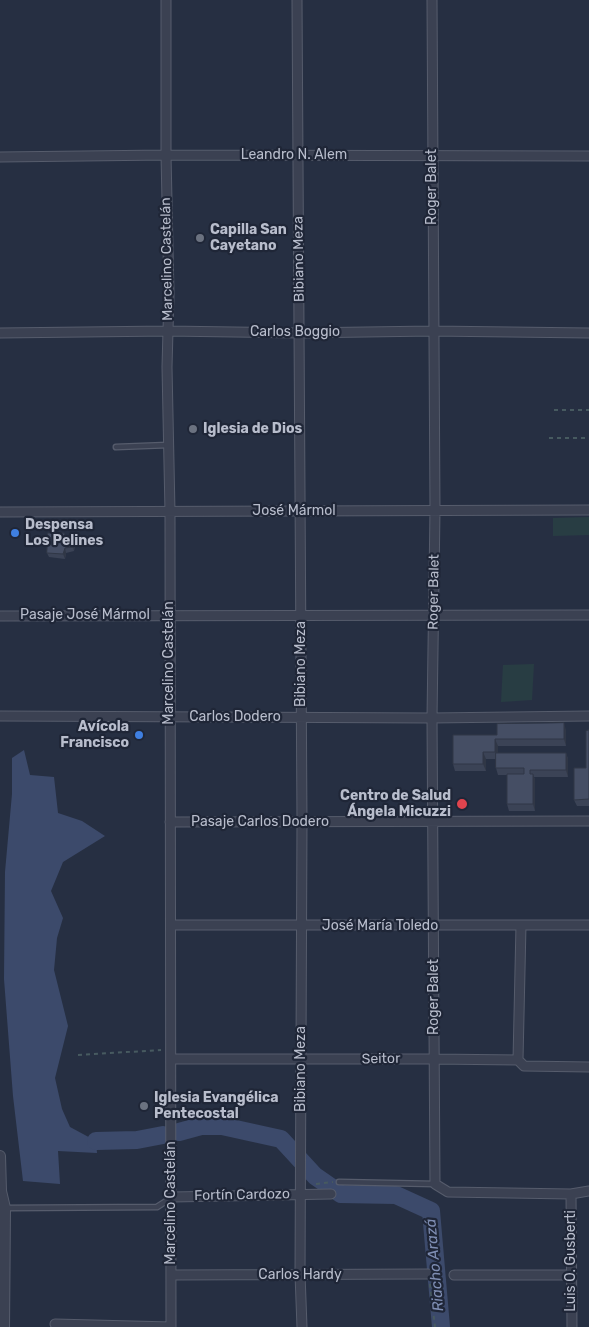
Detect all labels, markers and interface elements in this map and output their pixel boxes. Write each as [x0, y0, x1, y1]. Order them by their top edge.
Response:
street label: Leandro N. Alem [241, 147, 347, 163]
street label: Roger Balet [424, 149, 440, 225]
street label: Marcelino Castelán [158, 197, 176, 321]
street label: Bibiano Meza [290, 216, 308, 302]
place label: Capilla San Cayetano [210, 222, 287, 254]
marker: Capilla San Cayetano [194, 232, 206, 244]
street label: Carlos Boggio [250, 324, 340, 340]
place label: Iglesia de Dios [203, 421, 302, 437]
marker: Iglesia de Dios [187, 423, 199, 435]
street label: José Mármol [252, 503, 336, 519]
place label: Despensa Los Pelines [25, 517, 103, 550]
marker: Despensa Los Pelines [9, 527, 21, 539]
street label: Roger Balet [425, 554, 443, 630]
street label: Marcelino Castelán [161, 601, 177, 725]
street label: Pasaje José Mármol [20, 607, 150, 623]
street label: Bibiano Meza [293, 621, 309, 707]
street label: Carlos Dodero [189, 709, 281, 725]
place label: Avícola Francisco [60, 719, 129, 752]
marker: Avícola Francisco [133, 729, 145, 741]
place label: Centro de Salud Ángela Micuzzi [340, 788, 451, 820]
marker: Centro de Salud Ángela Micuzzi [455, 797, 469, 811]
street label: Pasaje Carlos Dodero [191, 814, 329, 830]
street label: José María Toledo [322, 918, 438, 934]
street label: Roger Balet [426, 959, 442, 1035]
street label: Bibiano Meza [293, 1026, 309, 1112]
street label: Seitor [361, 1050, 401, 1068]
place label: Iglesia Evangélica Pentecostal [154, 1090, 279, 1122]
marker: Iglesia Evangélica Pentecostal [138, 1100, 150, 1112]
street label: Marcelino Castelán [163, 1141, 179, 1265]
street label: Fortín Cardozo [194, 1186, 290, 1204]
street label: Luis O. Gusberti [563, 1210, 579, 1312]
water label: Riacho Arazá [422, 1218, 448, 1312]
street label: Carlos Hardy [258, 1267, 342, 1283]

